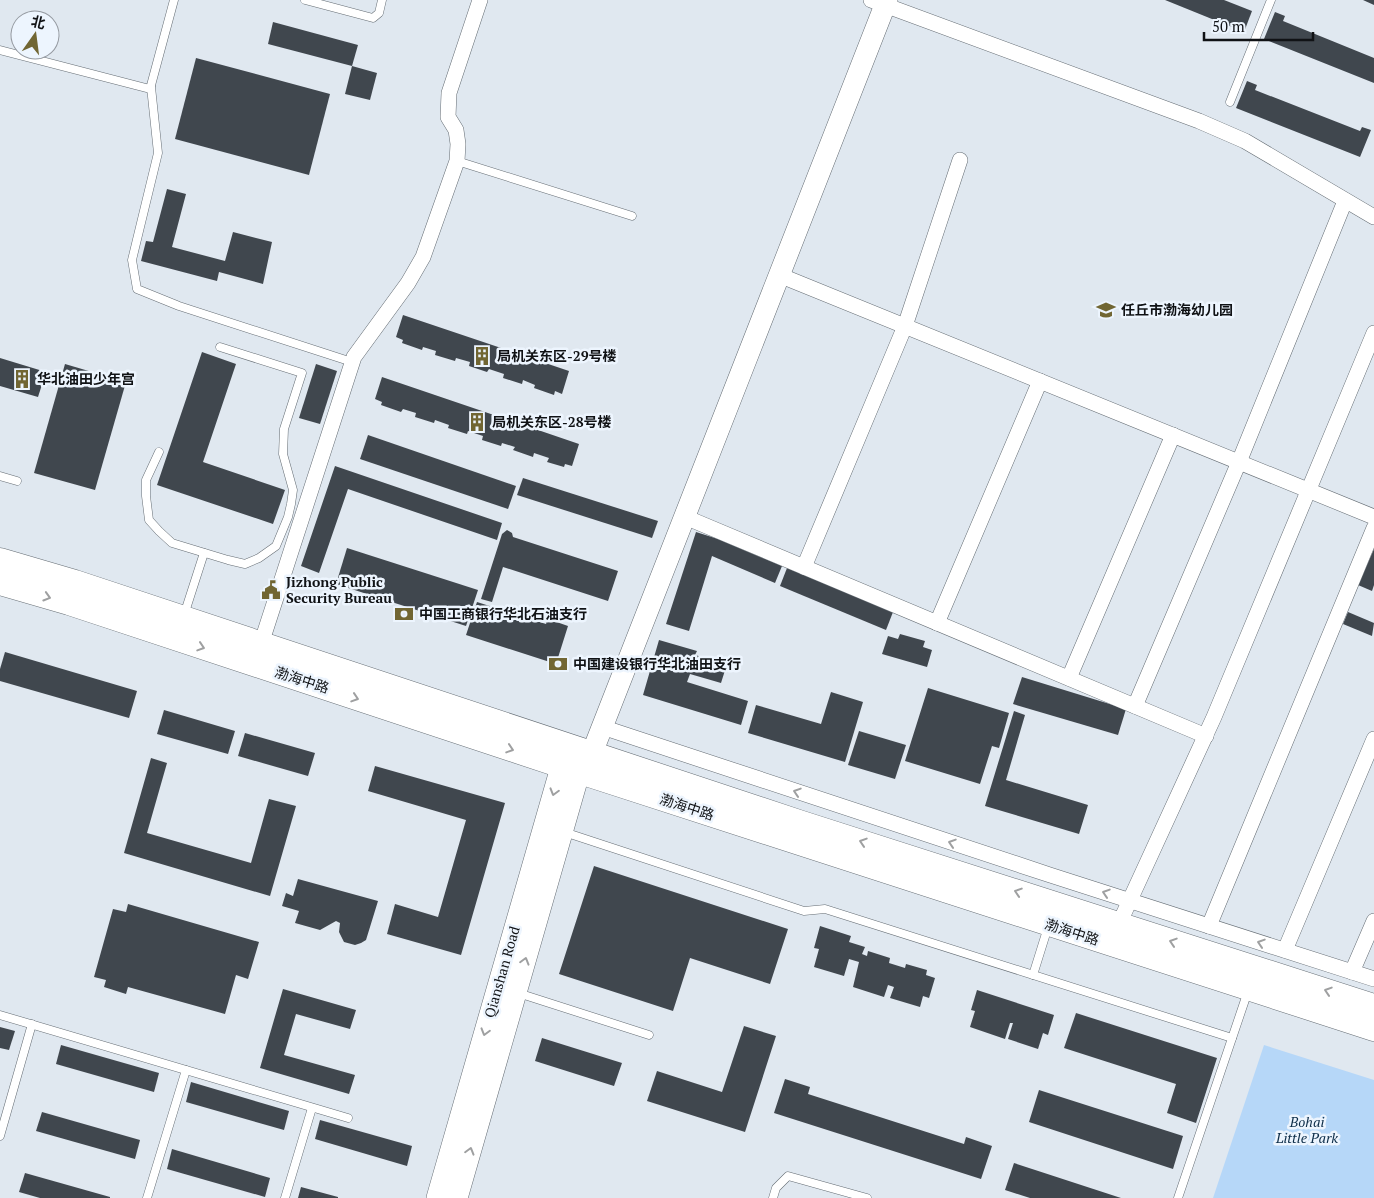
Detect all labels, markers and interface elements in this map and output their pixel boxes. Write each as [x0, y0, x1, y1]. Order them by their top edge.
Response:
north arrow [10, 10, 60, 60]
scale bar [1204, 10, 1313, 42]
text: 北 [29, 11, 47, 33]
text: 50 m [1212, 16, 1245, 36]
school or university icon: 任丘市渤海幼儿园 [1095, 299, 1117, 321]
place label: 任丘市渤海幼儿园 [1121, 300, 1233, 319]
building icon: 局机关东区-29号楼 [471, 345, 493, 367]
place label: 局机关东区-29号楼 [497, 346, 617, 365]
building icon: 华北油田少年宫 [11, 368, 33, 390]
place label: 华北油田少年宫 [37, 369, 135, 388]
building icon: 局机关东区-28号楼 [466, 411, 488, 433]
place label: 局机关东区-28号楼 [492, 412, 612, 431]
place label: Jizhong Public Security Bureau [286, 572, 392, 607]
public building icon: Jizhong Public Security Bureau [260, 579, 282, 601]
one-way arrow [42, 591, 50, 601]
bank icon: 中国工商银行华北石油支行 [393, 603, 415, 625]
place label: 中国工商银行华北石油支行 [419, 604, 587, 623]
one-way arrow [196, 641, 205, 651]
bank icon: 中国建设银行华北油田支行 [547, 653, 569, 675]
place label: 中国建设银行华北油田支行 [573, 654, 741, 673]
street label: 渤海中路 [273, 662, 332, 697]
one-way arrow [351, 692, 359, 702]
one-way arrow [505, 743, 513, 753]
one-way arrow [549, 787, 560, 796]
one-way arrow [794, 788, 802, 798]
street label: 渤海中路 [658, 789, 717, 824]
one-way arrow [860, 838, 868, 848]
one-way arrow [948, 839, 956, 849]
one-way arrow [1014, 888, 1023, 898]
one-way arrow [1103, 889, 1111, 899]
street label: 渤海中路 [1043, 914, 1102, 949]
street label: Qianshan Road [479, 924, 524, 1020]
one-way arrow [1169, 937, 1177, 947]
one-way arrow [1257, 938, 1266, 948]
one-way arrow [519, 957, 530, 966]
one-way arrow [1324, 987, 1332, 997]
one-way arrow [480, 1028, 490, 1036]
park label: Bohai Little Park [1275, 1112, 1338, 1147]
one-way arrow [465, 1148, 475, 1156]

